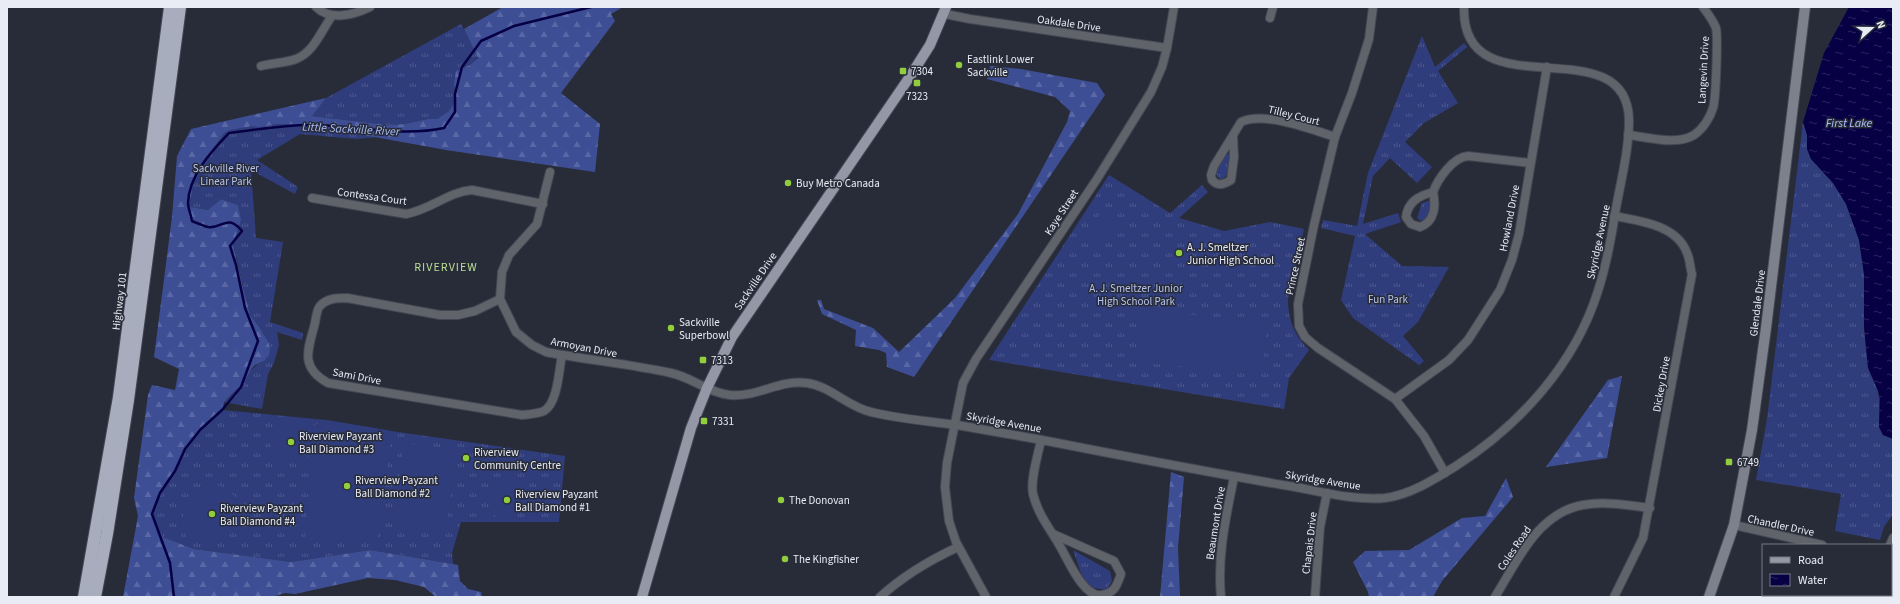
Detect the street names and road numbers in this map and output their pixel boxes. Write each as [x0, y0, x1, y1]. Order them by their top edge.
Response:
street label: Oakdale Drive [1036, 12, 1102, 35]
street label: Langevin Drive [1694, 35, 1713, 104]
street label: Tilley Court [1266, 102, 1322, 129]
street label: Howland Drive [1496, 183, 1523, 253]
street label: Contessa Court [336, 184, 408, 209]
street label: Kaye Street [1041, 186, 1082, 238]
street label: Skyridge Avenue [1583, 203, 1614, 281]
street label: Prince Street [1282, 236, 1309, 296]
street label: Sackville Drive [731, 249, 781, 313]
street label: Glendale Drive [1746, 268, 1769, 337]
street label: Highway 101 [108, 271, 131, 331]
street label: Armoyan Drive [549, 334, 619, 361]
street label: Dickey Drive [1649, 354, 1674, 413]
street label: Sami Drive [331, 364, 383, 389]
street label: Skyridge Avenue [965, 409, 1043, 437]
street label: Skyridge Avenue [1284, 467, 1362, 494]
street label: Beaumont Drive [1202, 485, 1229, 561]
street label: Chapais Drive [1298, 511, 1321, 575]
street label: Chandler Drive [1746, 511, 1816, 540]
street label: Coles Road [1494, 523, 1535, 574]

